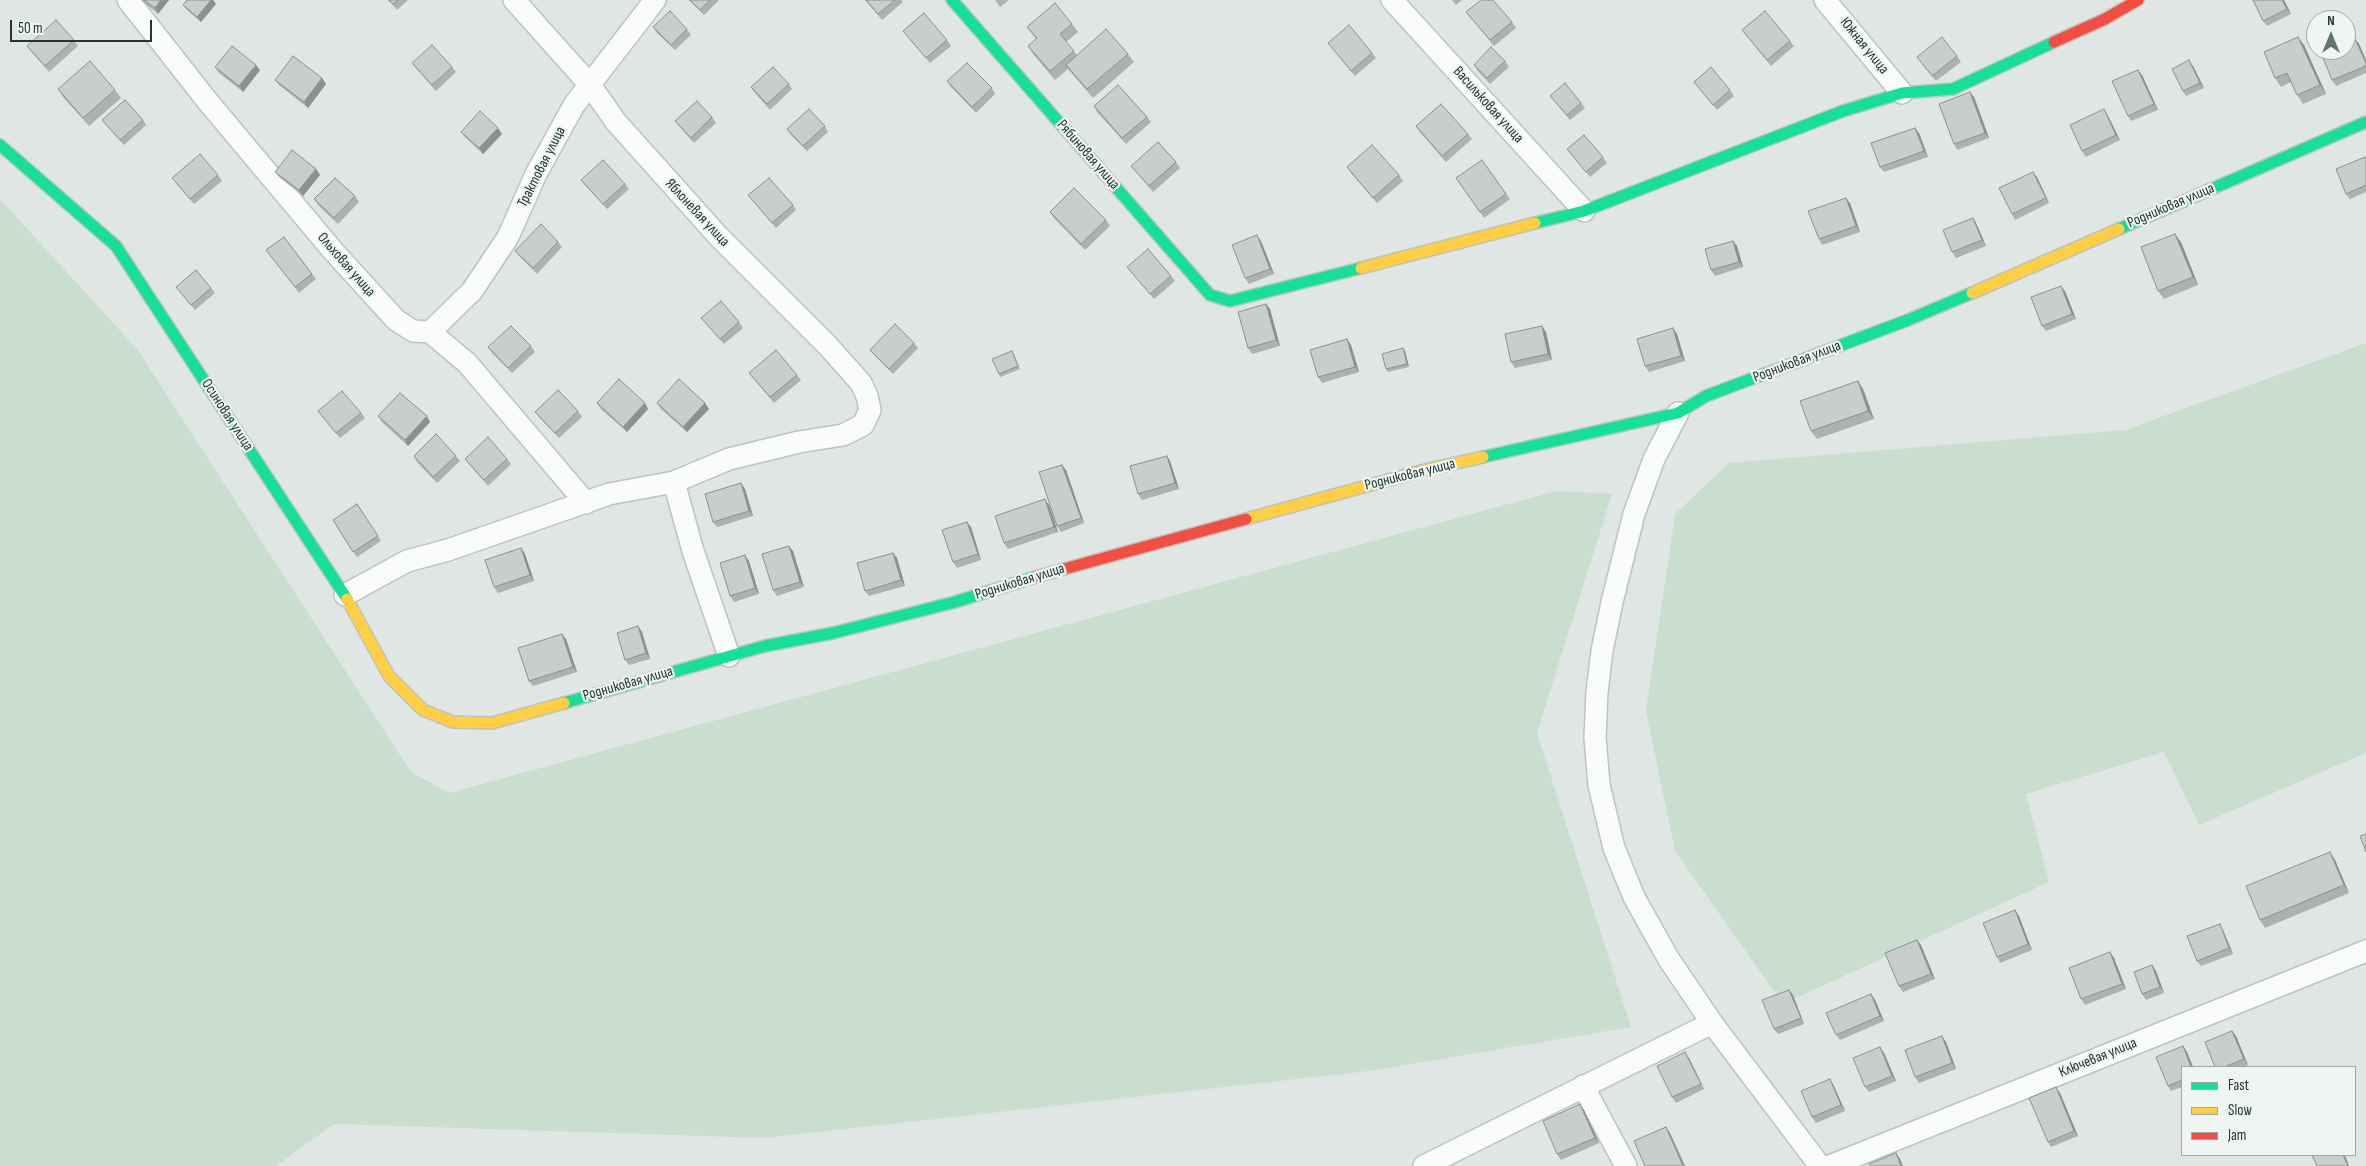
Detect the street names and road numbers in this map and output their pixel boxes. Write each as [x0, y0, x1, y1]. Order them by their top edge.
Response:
street label: Южная улица [1836, 14, 1892, 78]
street label: Васильковая улица [1449, 63, 1527, 147]
street label: Рябиновая улица [1053, 116, 1123, 194]
street label: Трактовая улица [514, 124, 570, 210]
street label: Яблоневая улица [661, 175, 733, 251]
street label: Родниковая улица [2125, 180, 2217, 232]
street label: Ольховая улица [313, 229, 379, 301]
street label: Родниковая улица [1751, 337, 1843, 387]
street label: Осиновая улица [197, 376, 257, 454]
street label: Родниковая улица [1363, 455, 1457, 495]
street label: Родниковая улица [973, 560, 1067, 604]
street label: Родниковая улица [581, 663, 675, 705]
street label: Ключевая улица [2056, 1034, 2140, 1082]

